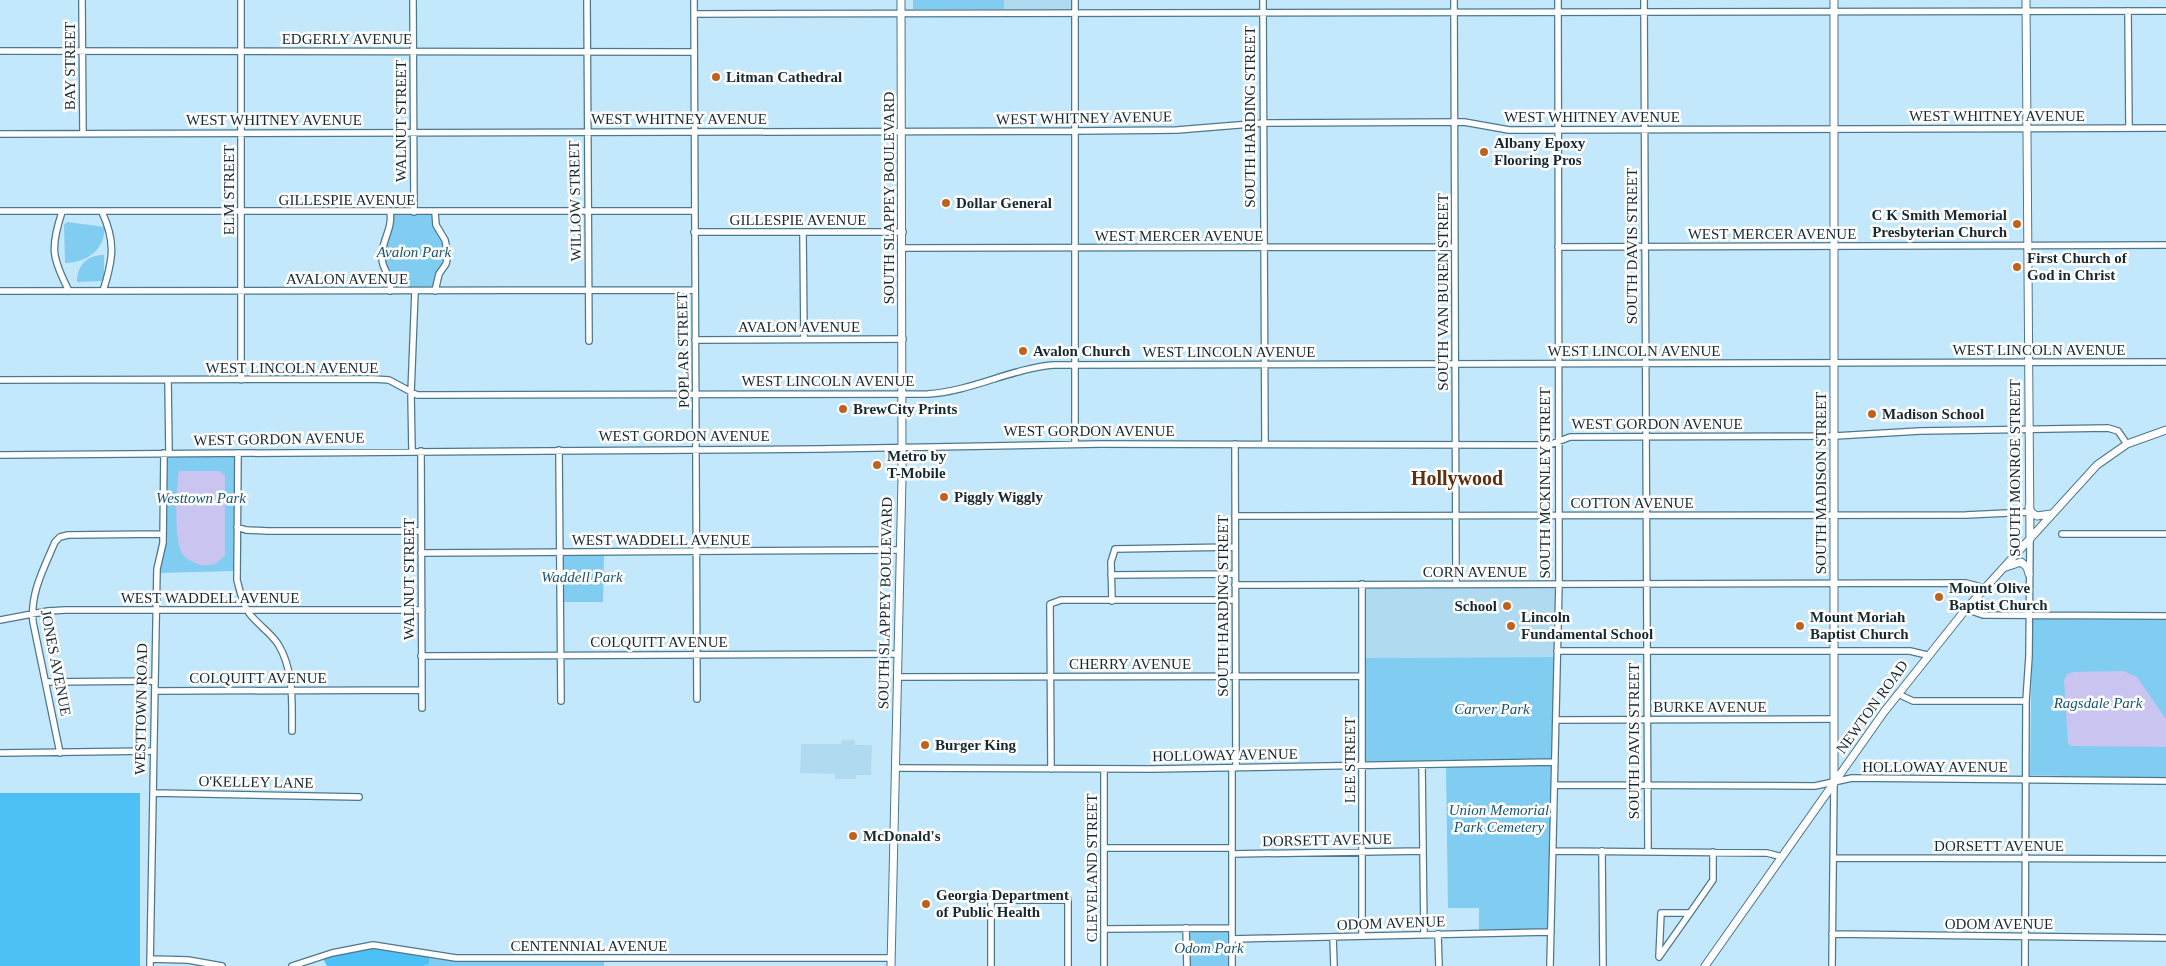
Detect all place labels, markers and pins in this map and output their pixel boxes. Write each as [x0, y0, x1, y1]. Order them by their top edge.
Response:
place label: Litman Cathedral [726, 69, 842, 85]
marker: Litman Cathedral [710, 71, 722, 83]
place label: Albany Epoxy Flooring Pros [1494, 135, 1586, 168]
marker: Albany Epoxy Flooring Pros [1478, 146, 1490, 158]
place label: Dollar General [956, 195, 1052, 211]
marker: Dollar General [940, 197, 952, 209]
place label: C K Smith Memorial Presbyterian Church [1872, 207, 2008, 240]
marker: C K Smith Memorial Presbyterian Church [2011, 218, 2023, 230]
place label: First Church of God in Christ [2027, 250, 2128, 283]
marker: First Church of God in Christ [2011, 261, 2023, 273]
place label: Avalon Church [1033, 343, 1131, 359]
marker: Avalon Church [1017, 345, 1029, 357]
place label: BrewCity Prints [853, 401, 957, 417]
marker: BrewCity Prints [837, 403, 849, 415]
place label: Madison School [1882, 406, 1984, 422]
marker: Madison School [1866, 408, 1878, 420]
place label: Metro by T-Mobile [887, 448, 947, 481]
marker: Metro by T-Mobile [871, 459, 883, 471]
place label: Piggly Wiggly [954, 489, 1044, 505]
marker: Piggly Wiggly [938, 491, 950, 503]
place label: Mount Olive Baptist Church [1949, 580, 2048, 613]
marker: Mount Olive Baptist Church [1933, 591, 1945, 603]
place label: School [1454, 598, 1497, 614]
marker: School [1501, 600, 1513, 612]
place label: Lincoln Fundamental School [1521, 609, 1653, 642]
place label: Mount Moriah Baptist Church [1810, 609, 1909, 642]
marker: Lincoln Fundamental School [1505, 620, 1517, 632]
marker: Mount Moriah Baptist Church [1794, 620, 1806, 632]
place label: Burger King [935, 737, 1016, 753]
marker: Burger King [919, 739, 931, 751]
place label: McDonald's [863, 828, 941, 844]
marker: McDonald's [847, 830, 859, 842]
place label: Georgia Department of Public Health [936, 887, 1069, 920]
marker: Georgia Department of Public Health [920, 898, 932, 910]

